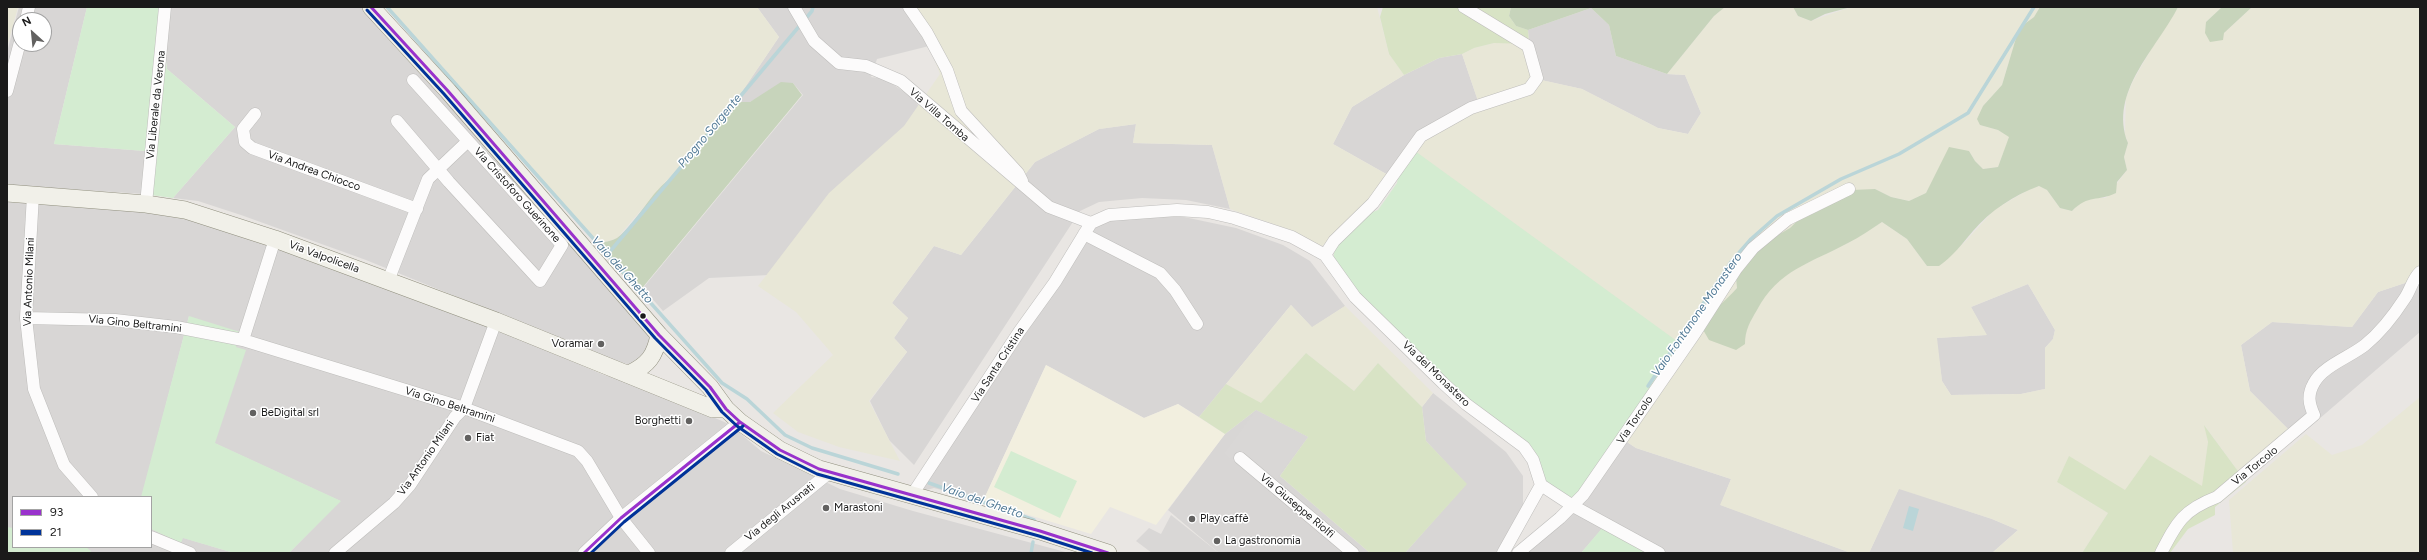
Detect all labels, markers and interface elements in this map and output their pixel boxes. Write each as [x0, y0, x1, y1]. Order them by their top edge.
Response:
north arrow [12, 12, 52, 52]
text: N [20, 14, 34, 29]
street label: Via Liberale da Verona [144, 50, 168, 160]
street label: Via Villa Tomba [906, 85, 972, 145]
water label: Progno Sorgente [675, 91, 745, 171]
street label: Via Cristoforo Guerinone [471, 145, 563, 245]
street label: Via Andrea Chiocco [266, 148, 362, 194]
water label: Vaio del Ghetto [588, 233, 656, 307]
street label: Via Antonio Milani [21, 237, 37, 327]
street label: Via Valpolicella [287, 238, 361, 276]
water label: Vaio Fontanone Monastero [1649, 250, 1745, 380]
unlabelled marker [638, 311, 648, 321]
street label: Via Gino Beltramini [88, 313, 182, 335]
street label: Via Santa Cristina [969, 325, 1027, 405]
place label: Voramar [551, 337, 593, 351]
street label: Via del Monastero [1399, 338, 1473, 410]
marker: Voramar [596, 339, 606, 349]
street label: Via Gino Beltramini [403, 384, 497, 426]
street label: Via Torcolo [1614, 393, 1656, 447]
place label: BeDigital srl [261, 406, 319, 420]
marker: BeDigital srl [248, 408, 258, 418]
place label: Borghetti [635, 414, 681, 428]
marker: Borghetti [684, 416, 694, 426]
street label: Via Antonio Milani [395, 418, 457, 498]
place label: Fiat [476, 431, 494, 445]
marker: Fiat [463, 433, 473, 443]
street label: Via Torcolo [2229, 444, 2281, 488]
street label: Via Giuseppe Riolfi [1257, 471, 1337, 541]
street label: Via degli Arusnati [742, 480, 818, 544]
water label: Vaio del Ghetto [939, 480, 1025, 522]
legend [12, 496, 152, 548]
place label: Marastoni [834, 501, 883, 515]
marker: Marastoni [821, 503, 831, 513]
text: 93 [50, 505, 63, 519]
place label: Play caffè [1200, 512, 1248, 526]
marker: Play caffè [1187, 514, 1197, 524]
text: 21 [50, 525, 62, 539]
place label: La gastronomia [1225, 534, 1301, 548]
marker: La gastronomia [1212, 536, 1222, 546]

